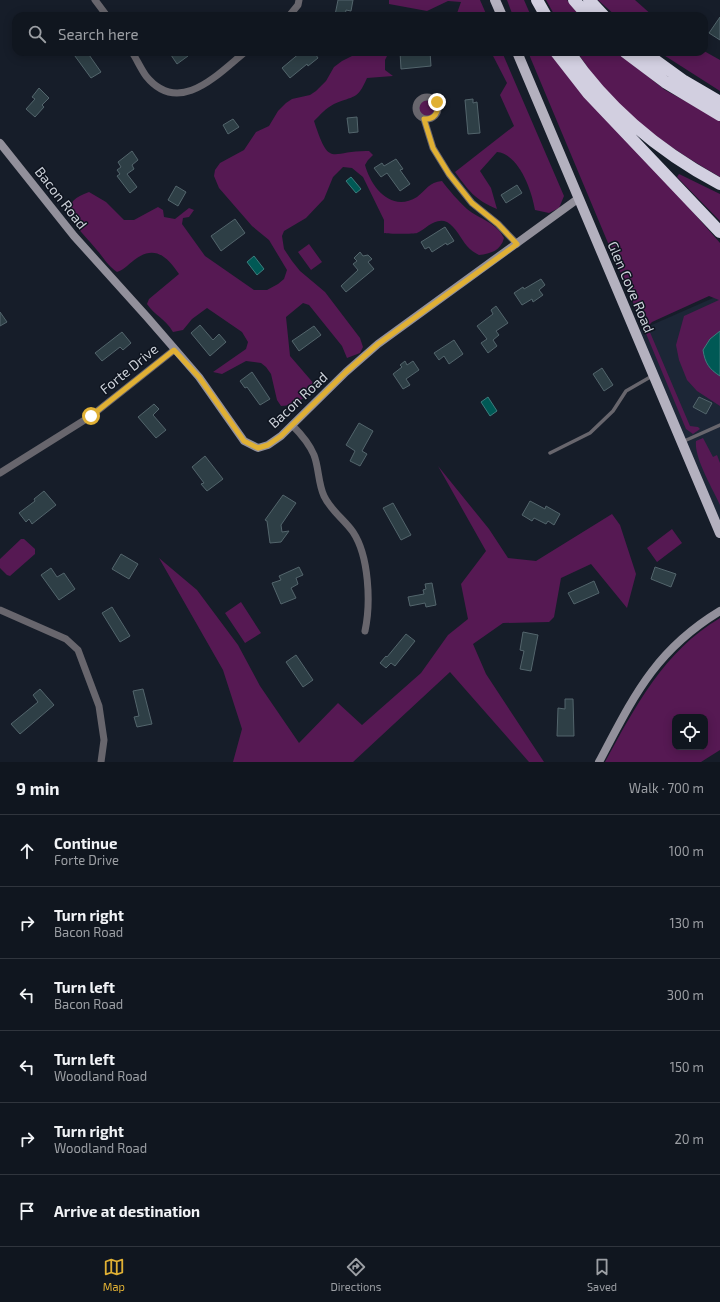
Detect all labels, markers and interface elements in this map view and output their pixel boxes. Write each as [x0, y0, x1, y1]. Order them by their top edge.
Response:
search box [12, 12, 708, 56]
icon: search [26, 23, 48, 45]
text: Search here [58, 25, 139, 43]
route end [428, 93, 446, 111]
street label: Bacon Road [32, 163, 91, 232]
street label: Glen Cove Road [605, 238, 658, 335]
street label: Forte Drive [96, 340, 161, 397]
street label: Bacon Road [265, 368, 331, 431]
route start [82, 407, 100, 425]
map controls [672, 714, 708, 750]
button: locate [672, 714, 708, 750]
text: 9 min [16, 778, 60, 798]
text: Walk · 700 m [629, 780, 704, 796]
text: Continue [54, 834, 117, 852]
icon: ahead [16, 840, 38, 862]
text: 100 m [669, 843, 704, 859]
text: Forte Drive [54, 852, 119, 868]
text: Turn right [54, 906, 124, 924]
icon: right [16, 912, 38, 934]
text: 130 m [669, 915, 704, 931]
text: Bacon Road [54, 924, 123, 940]
text: Turn left [54, 978, 115, 996]
icon: left [16, 984, 38, 1006]
text: 300 m [667, 987, 704, 1003]
text: Bacon Road [54, 996, 123, 1012]
text: Turn left [54, 1050, 115, 1068]
icon: left [16, 1056, 38, 1078]
text: 150 m [670, 1059, 704, 1075]
text: Woodland Road [54, 1068, 147, 1084]
text: Turn right [54, 1122, 124, 1140]
icon: right [16, 1128, 38, 1150]
text: 20 m [675, 1131, 704, 1147]
text: Woodland Road [54, 1140, 147, 1156]
icon: arrive [16, 1200, 38, 1222]
text: Arrive at destination [54, 1202, 200, 1220]
tab: Map [103, 1256, 125, 1293]
tab: Directions [331, 1256, 381, 1293]
tab: Saved [587, 1256, 617, 1293]

